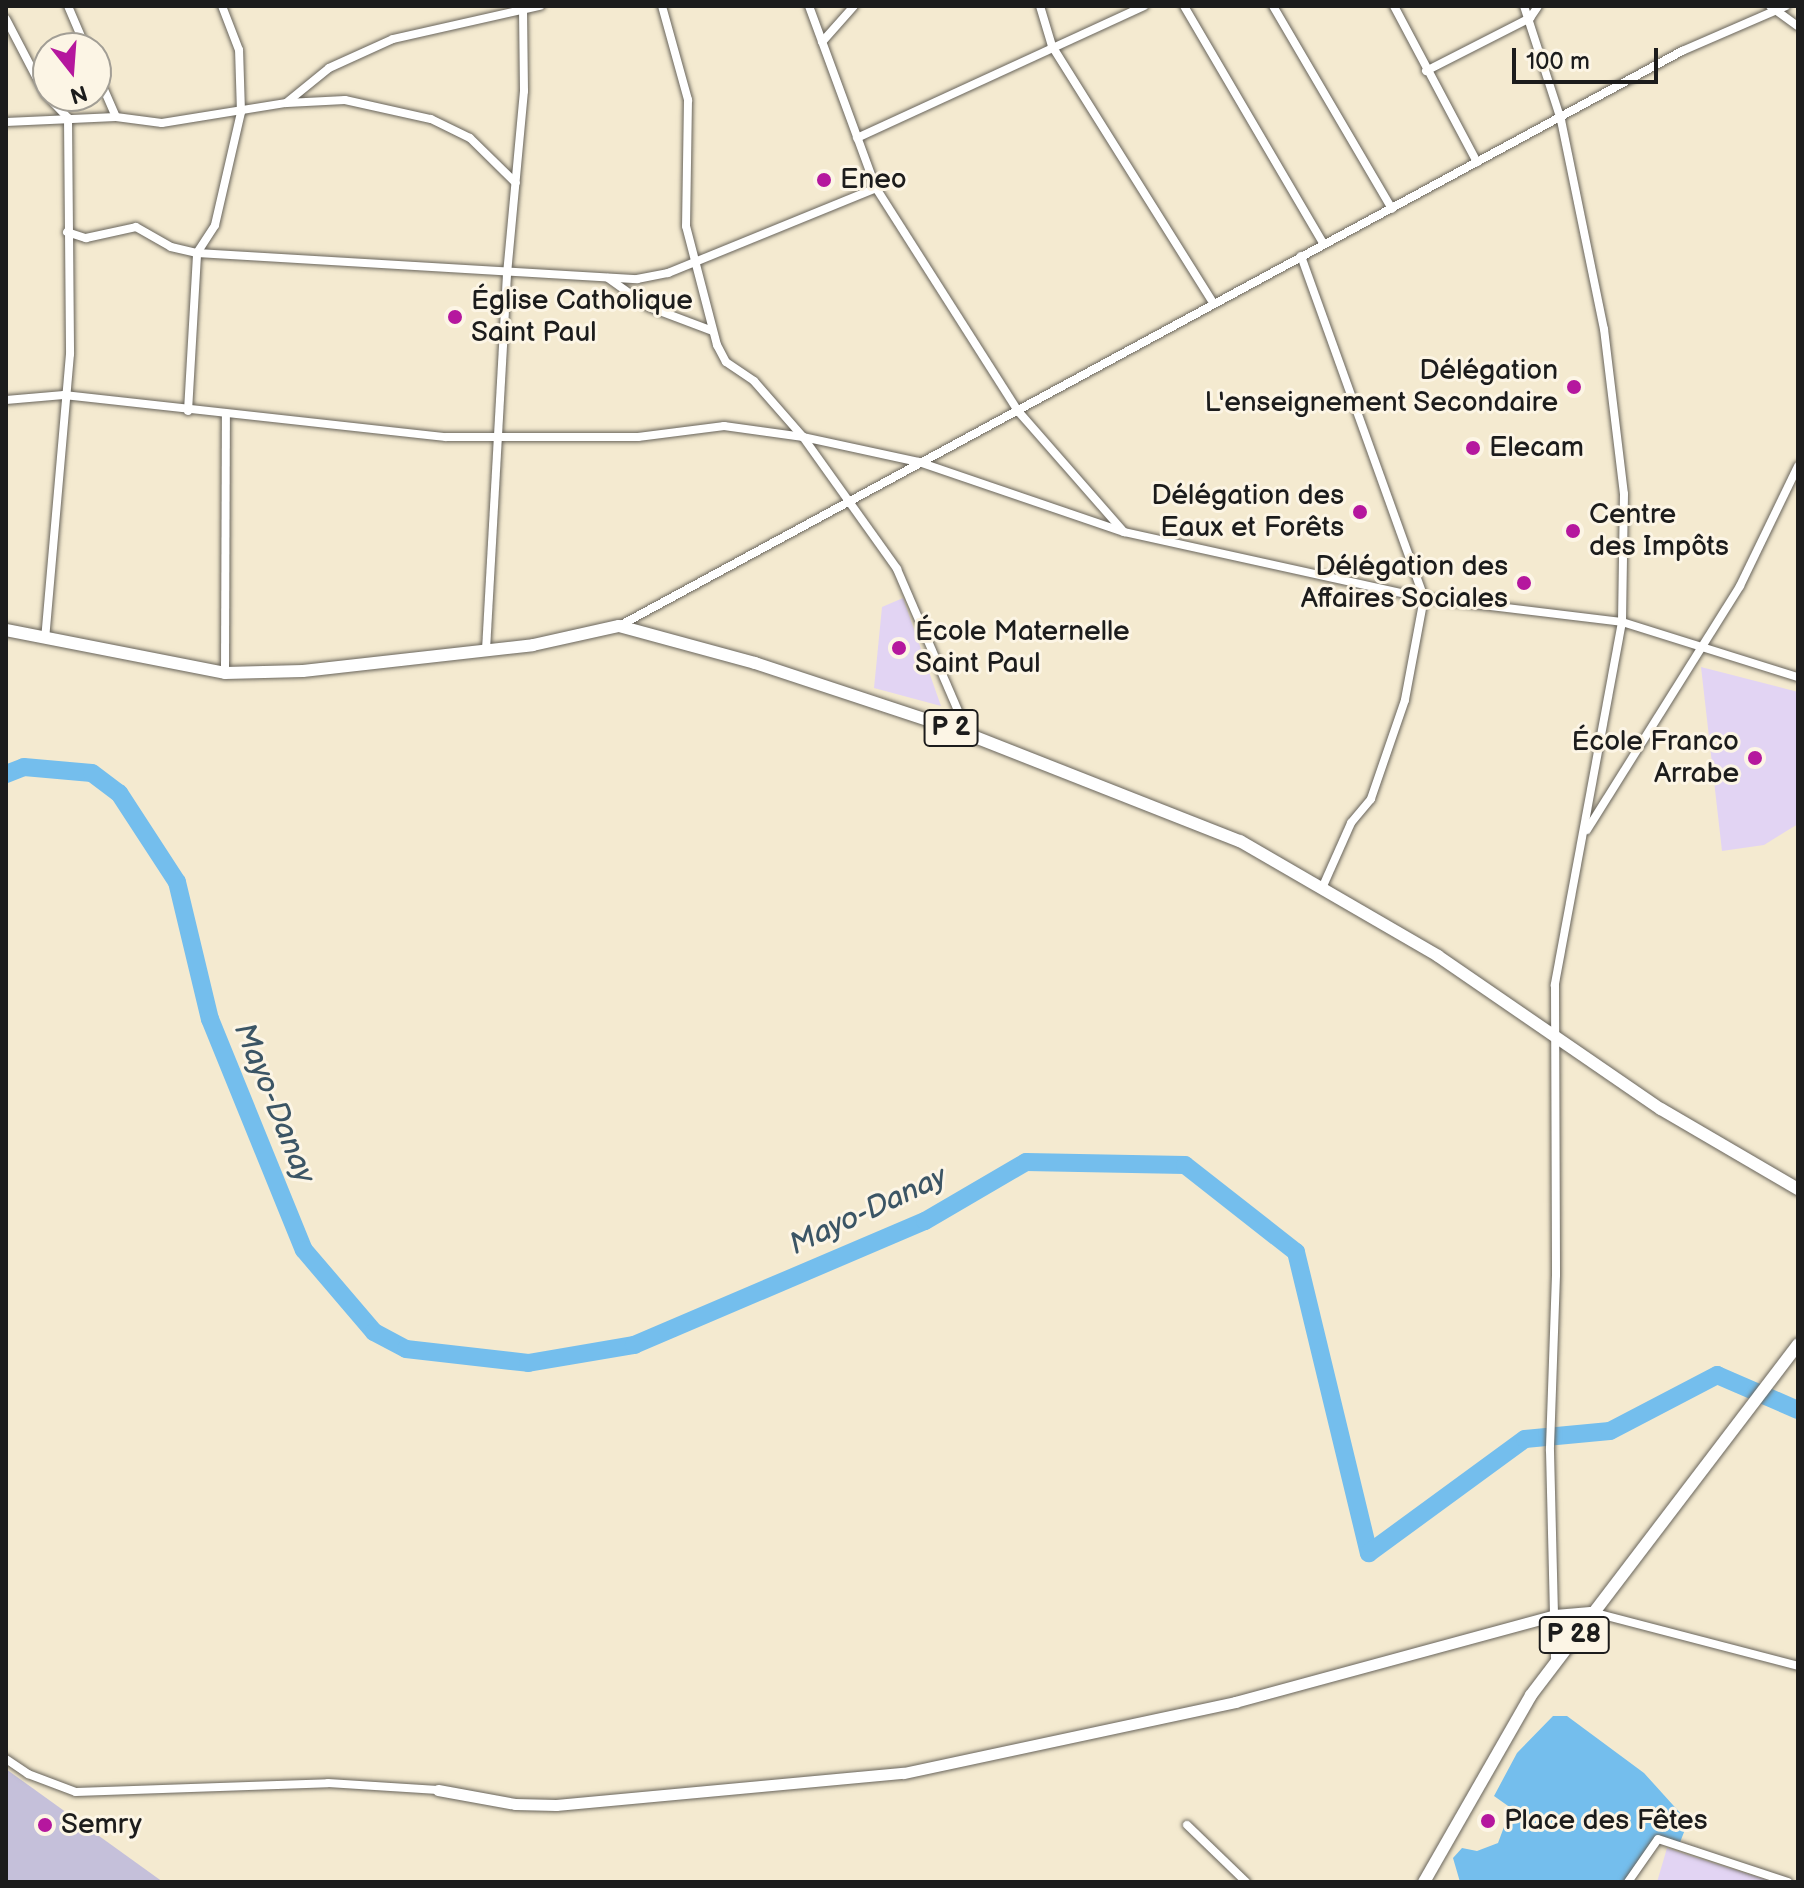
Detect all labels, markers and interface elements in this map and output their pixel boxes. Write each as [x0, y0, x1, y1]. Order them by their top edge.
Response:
north arrow [32, 32, 112, 112]
scale bar [1516, 32, 1662, 82]
text: 100 m [1526, 47, 1590, 76]
text: N [67, 78, 90, 109]
place label: Eneo [840, 163, 907, 197]
marker: Eneo [815, 171, 833, 189]
place label: Église Catholique Saint Paul [471, 284, 693, 350]
marker: Église Catholique Saint Paul [446, 308, 464, 326]
place label: Délégation L'enseignement Secondaire [1204, 354, 1558, 420]
marker: Délégation L'enseignement Secondaire [1565, 378, 1583, 396]
place label: Elecam [1489, 431, 1584, 465]
marker: Elecam [1464, 439, 1482, 457]
place label: Délégation des Eaux et Forêts [1151, 479, 1344, 545]
place label: Centre des Impôts [1589, 498, 1729, 564]
marker: Délégation des Eaux et Forêts [1351, 503, 1369, 521]
marker: Centre des Impôts [1564, 522, 1582, 540]
place label: Délégation des Affaires Sociales [1300, 550, 1508, 616]
marker: Délégation des Affaires Sociales [1515, 574, 1533, 592]
place label: École Maternelle Saint Paul [915, 615, 1130, 681]
marker: École Maternelle Saint Paul [890, 639, 908, 657]
road number: P 2 [923, 706, 979, 750]
place label: École Franco Arrabe [1571, 725, 1739, 791]
marker: École Franco Arrabe [1746, 749, 1764, 767]
water label: Mayo-Danay [226, 1018, 322, 1188]
water label: Mayo-Danay [784, 1159, 952, 1263]
road number: P 28 [1538, 1613, 1610, 1657]
place label: Place des Fêtes [1504, 1804, 1708, 1838]
place label: Semry [61, 1808, 142, 1842]
marker: Place des Fêtes [1479, 1812, 1497, 1830]
marker: Semry [36, 1816, 54, 1834]

